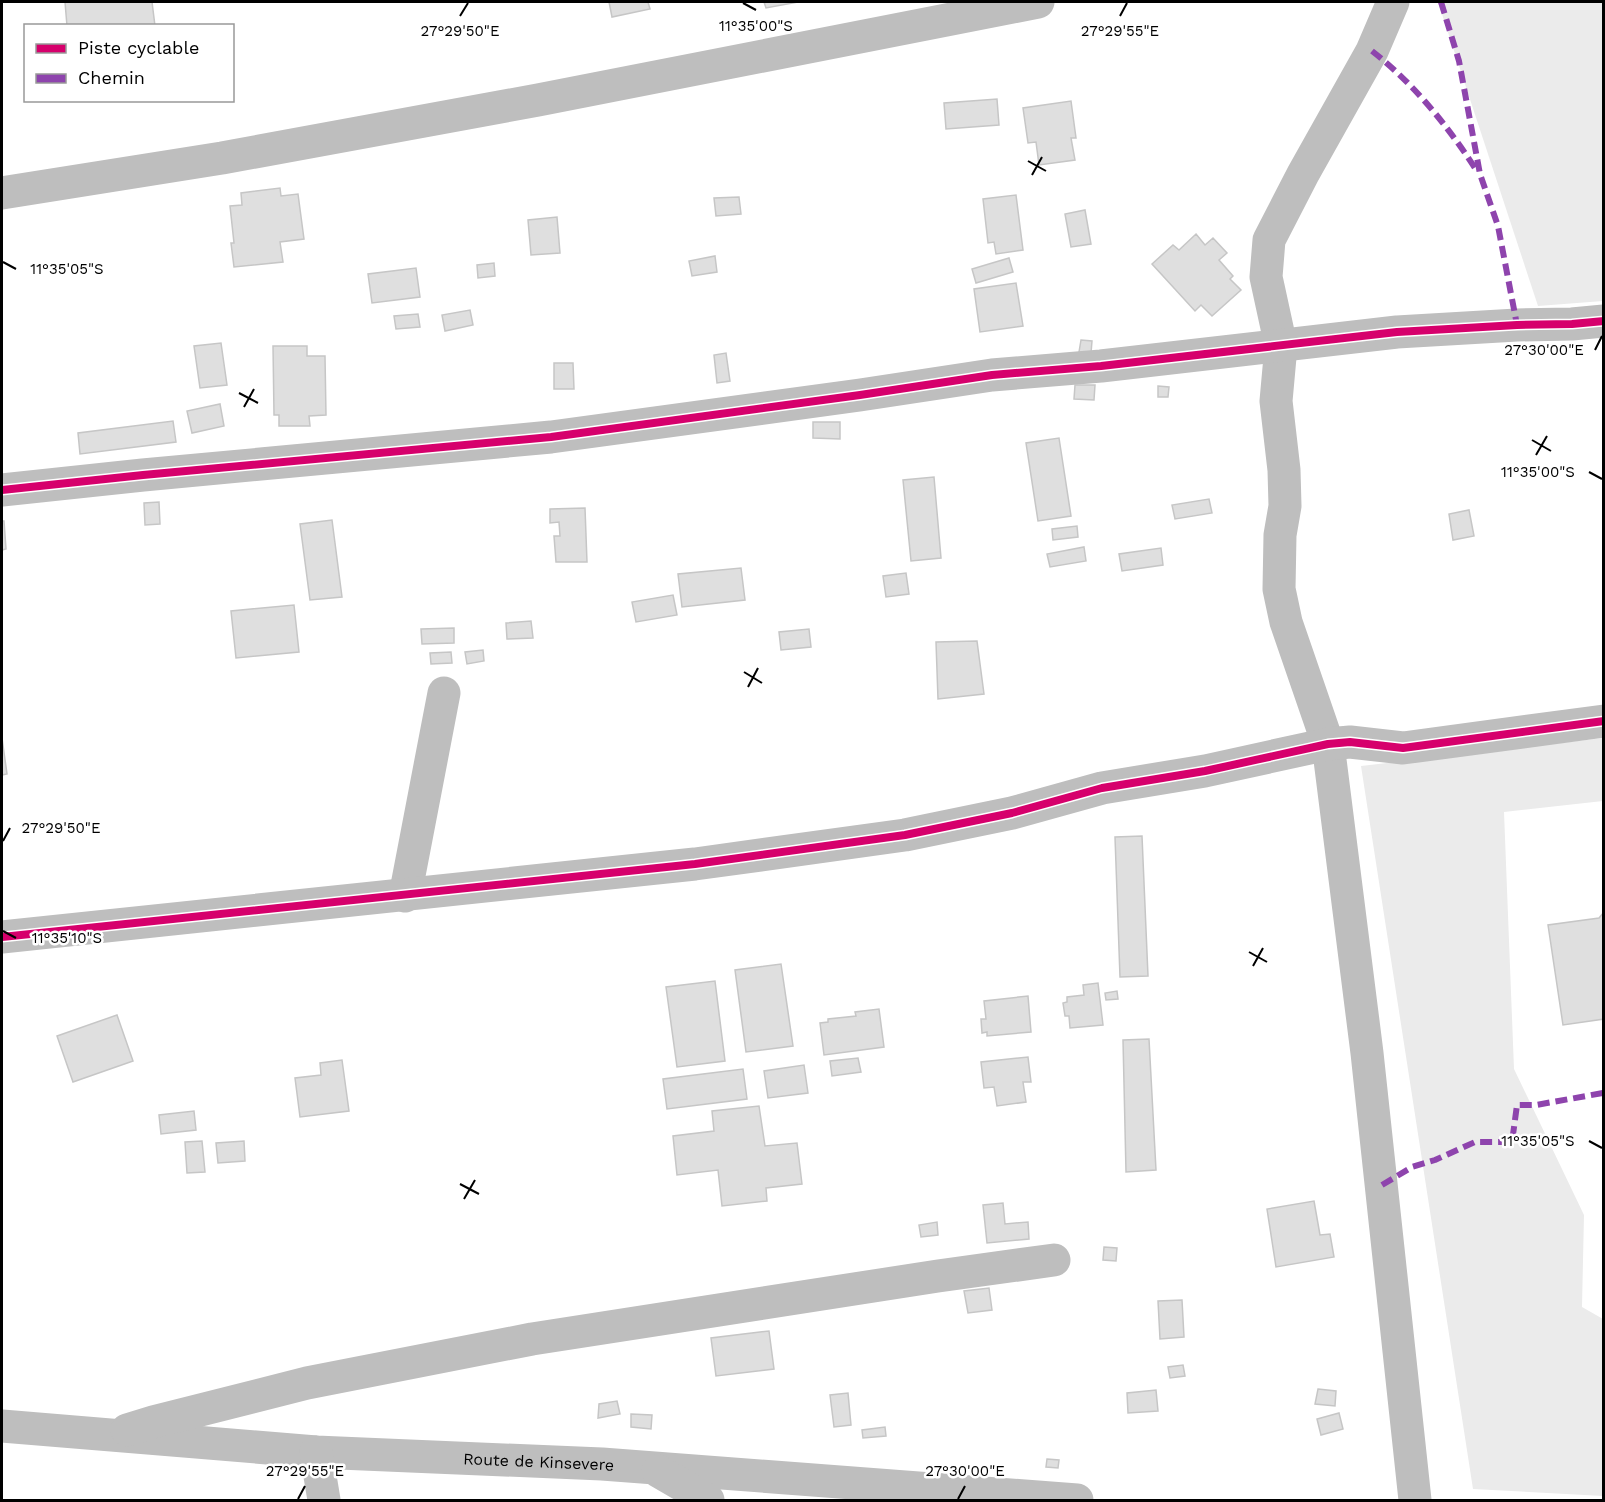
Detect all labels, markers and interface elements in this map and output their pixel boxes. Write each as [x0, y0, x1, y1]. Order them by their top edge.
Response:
text: 11°35'00"S [719, 17, 793, 35]
text: 27°29'50"E [421, 22, 499, 40]
text: 27°29'55"E [1081, 22, 1159, 40]
legend [24, 24, 234, 102]
text: Piste cyclable [78, 37, 199, 58]
text: Chemin [78, 67, 145, 88]
text: 11°35'05"S [30, 260, 104, 278]
text: 27°30'00"E [1504, 341, 1584, 359]
text: 11°35'00"S [1501, 463, 1575, 481]
text: 27°29'50"E [22, 819, 100, 837]
text: 11°35'10"S [32, 929, 102, 947]
text: 11°35'05"S [1501, 1132, 1575, 1150]
street label: Route de Kinsevere [463, 1449, 615, 1474]
text: 27°29'55"E [266, 1462, 344, 1480]
text: 27°30'00"E [925, 1462, 1005, 1480]

